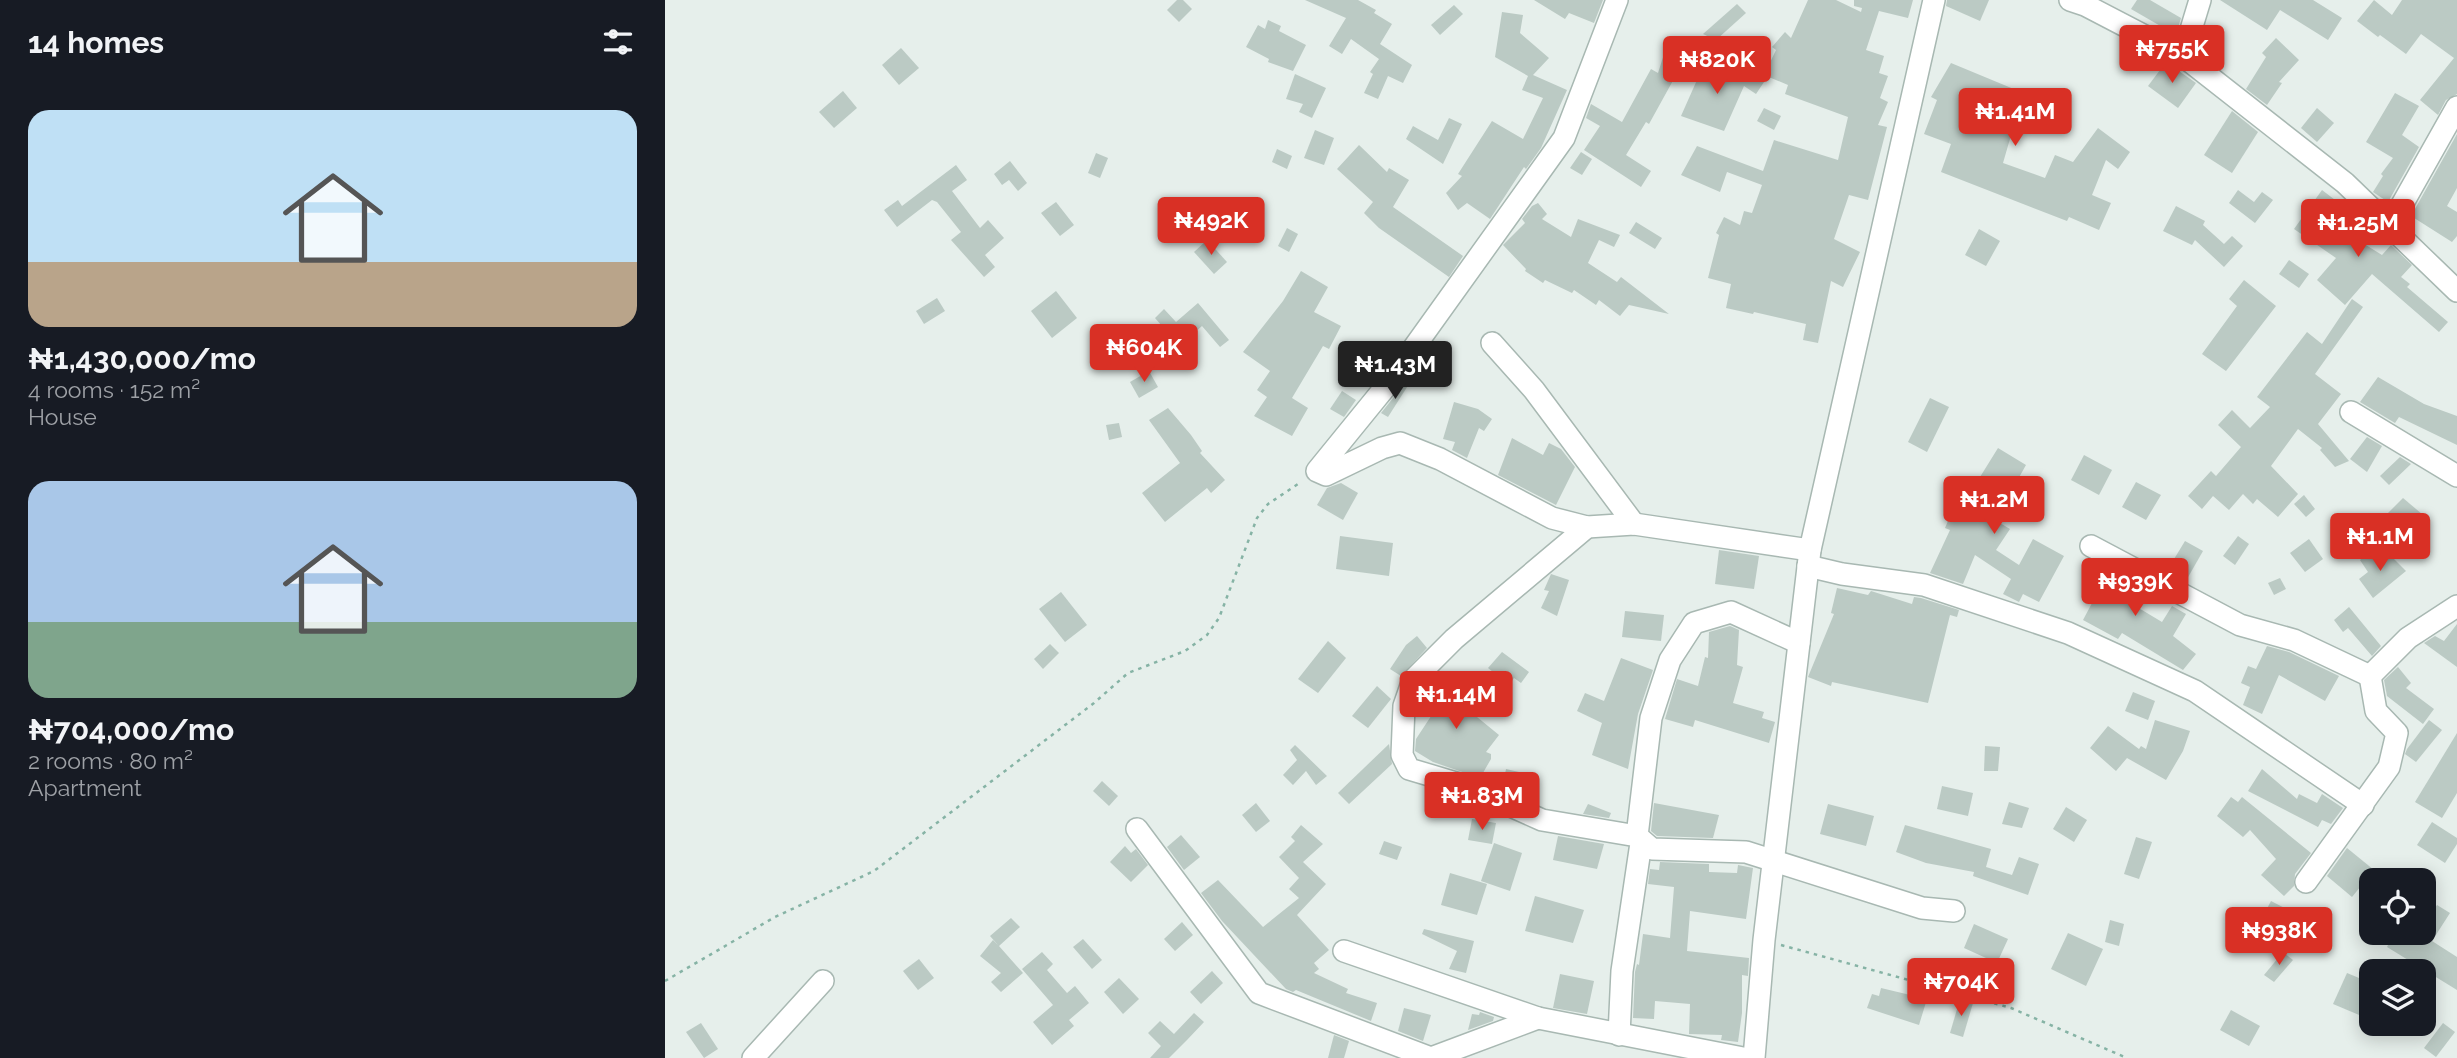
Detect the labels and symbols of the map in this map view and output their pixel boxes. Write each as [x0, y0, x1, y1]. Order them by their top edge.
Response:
pin: ₦755K [2123, 25, 2221, 85]
pin: ₦820K [1668, 36, 1766, 96]
pin: ₦1.41M [1958, 88, 2072, 148]
pin: ₦492K [1162, 198, 1260, 257]
pin: ₦1.25M [2301, 200, 2415, 259]
pin: ₦604K [1095, 324, 1193, 384]
pin: ₦1.43M [1338, 342, 1452, 401]
pin: ₦1.2M [1945, 476, 2043, 536]
pin: ₦1.1M [2331, 514, 2429, 573]
pin: ₦939K [2086, 558, 2184, 618]
pin: ₦1.14M [1399, 672, 1513, 731]
pin: ₦1.83M [1425, 772, 1539, 832]
pin: ₦938K [2230, 908, 2328, 967]
pin: ₦704K [1912, 958, 2010, 1018]

